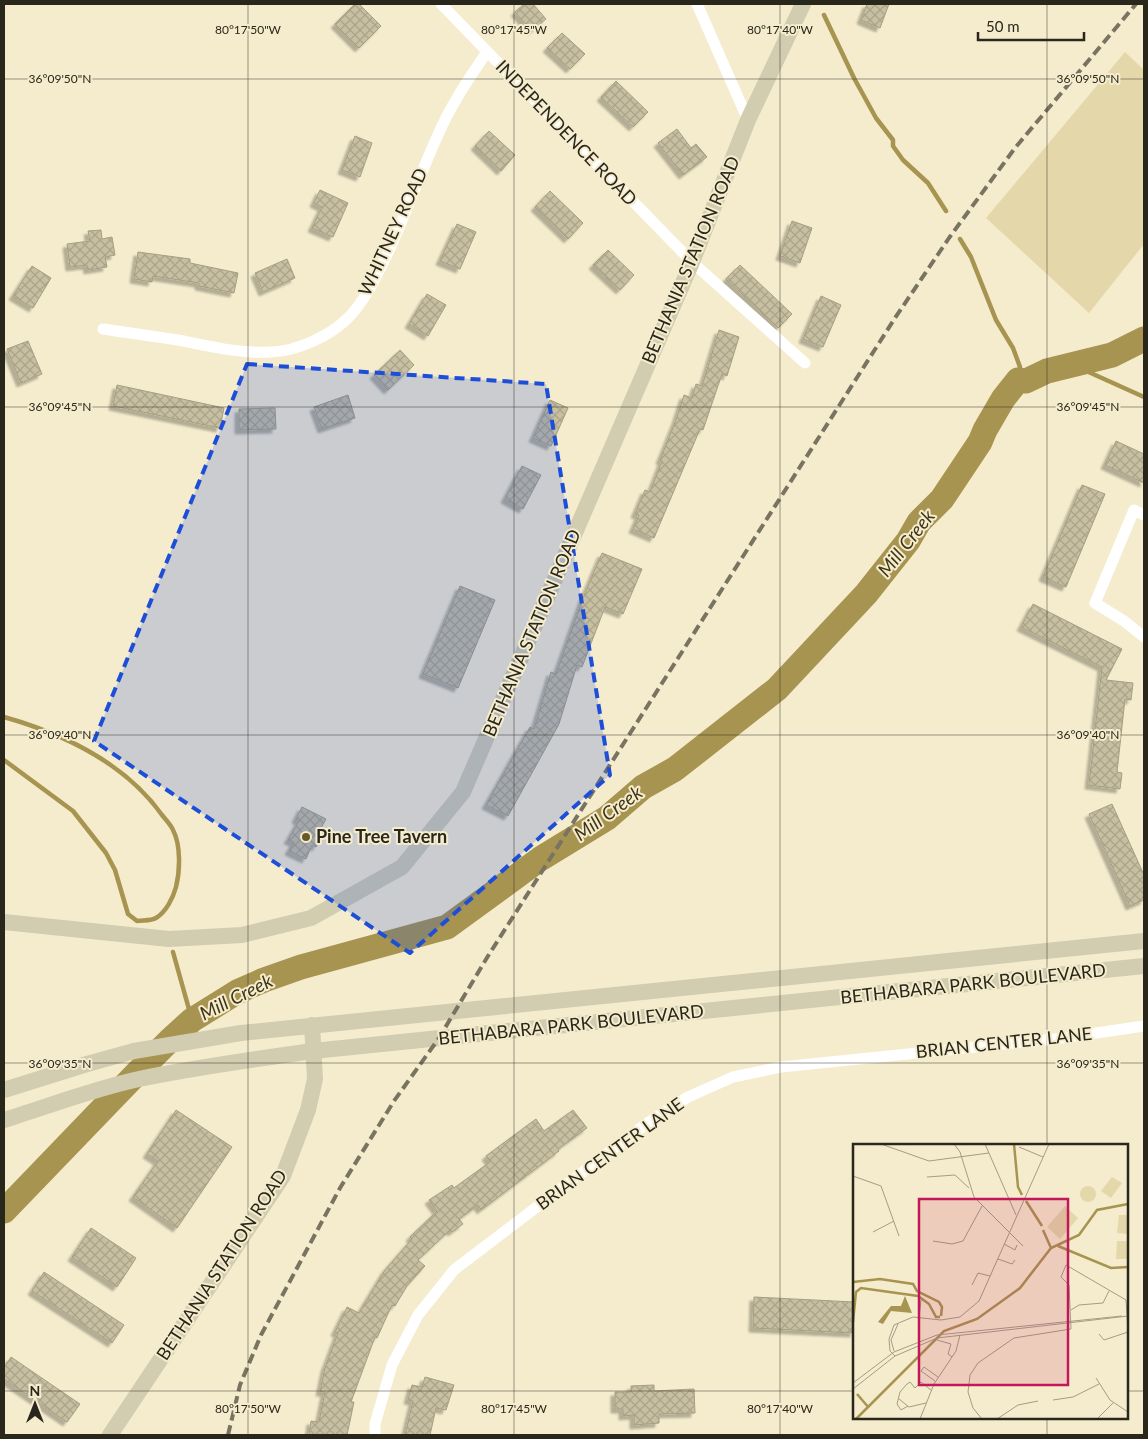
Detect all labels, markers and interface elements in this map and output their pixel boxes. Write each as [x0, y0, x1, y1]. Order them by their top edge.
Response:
scale bar [978, 10, 1084, 42]
text: 50 m [986, 17, 1020, 35]
text: 80°17'50"W [215, 22, 282, 37]
text: 80°17'45"W [481, 22, 548, 37]
text: 80°17'40"W [747, 22, 814, 37]
street label: INDEPENDENCE ROAD [492, 55, 642, 210]
text: 36°09'50"N [29, 71, 91, 86]
text: 36°09'50"N [1057, 71, 1119, 86]
street label: BETHANIA STATION ROAD [636, 153, 744, 367]
street label: WHITNEY ROAD [353, 164, 431, 299]
text: 36°09'45"N [29, 399, 91, 414]
text: 36°09'45"N [1057, 399, 1119, 414]
water label: Mill Creek [872, 504, 939, 581]
street label: BETHANIA STATION ROAD [477, 526, 585, 740]
text: 36°09'40"N [29, 727, 91, 742]
text: 36°09'40"N [1057, 727, 1119, 742]
water label: Mill Creek [569, 780, 647, 845]
place label: Pine Tree Tavern [316, 825, 447, 847]
marker: Pine Tree Tavern [300, 831, 312, 843]
street label: BETHABARA PARK BOULEVARD [839, 958, 1107, 1008]
water label: Mill Creek [195, 968, 277, 1025]
street label: BETHABARA PARK BOULEVARD [437, 999, 705, 1049]
street label: BRIAN CENTER LANE [915, 1022, 1093, 1062]
text: 36°09'35"N [29, 1056, 91, 1071]
text: 36°09'35"N [1057, 1056, 1119, 1071]
street label: BRIAN CENTER LANE [531, 1092, 688, 1214]
inset map [853, 1144, 1128, 1419]
street label: BETHANIA STATION ROAD [151, 1165, 291, 1364]
north arrow [10, 1379, 60, 1429]
text: N [30, 1382, 40, 1399]
text: 80°17'50"W [215, 1401, 282, 1416]
text: 80°17'45"W [481, 1401, 548, 1416]
text: 80°17'40"W [747, 1401, 814, 1416]

